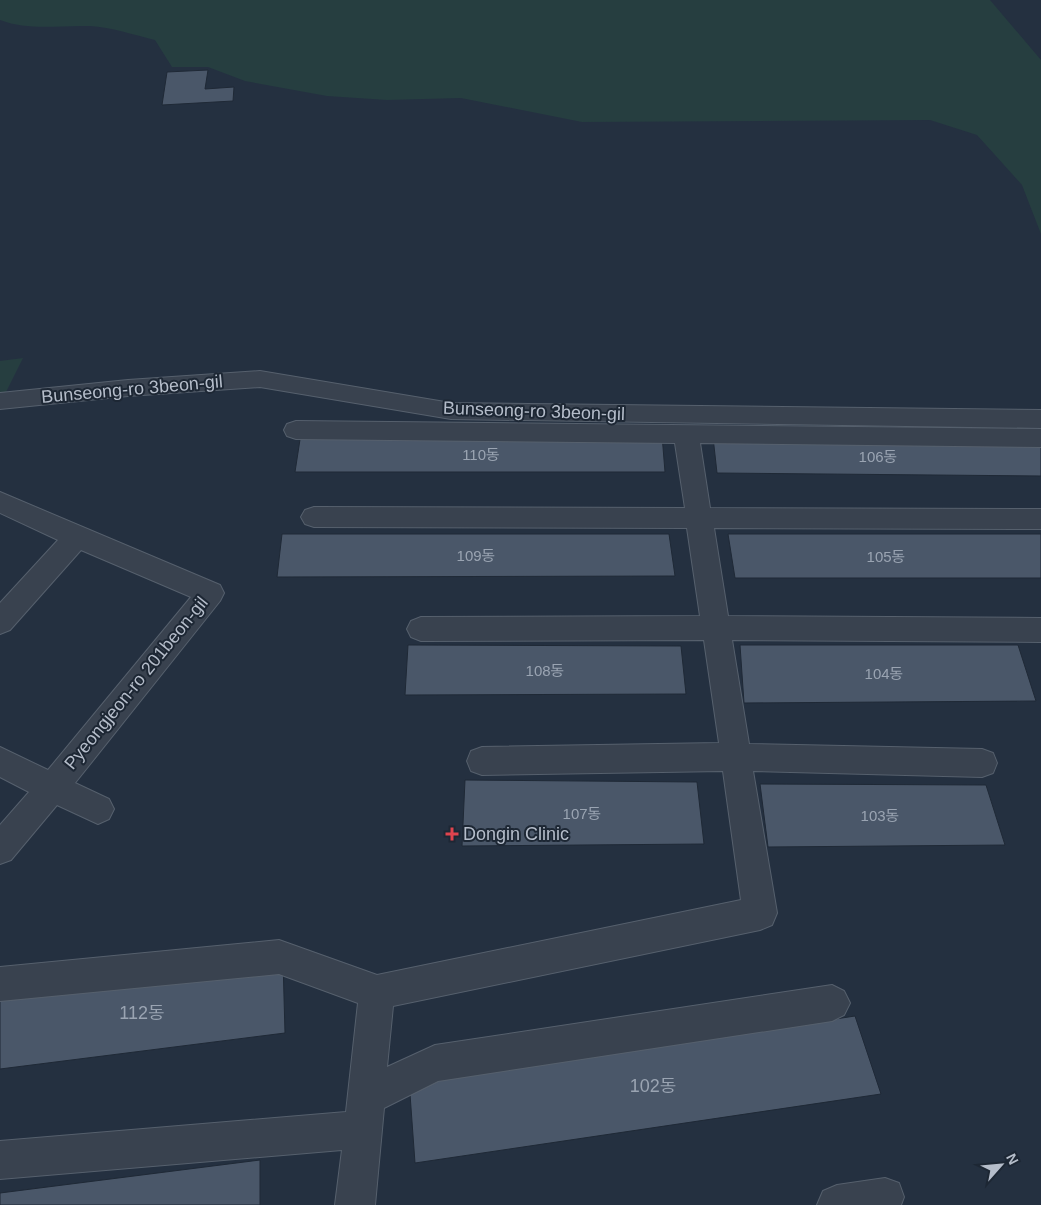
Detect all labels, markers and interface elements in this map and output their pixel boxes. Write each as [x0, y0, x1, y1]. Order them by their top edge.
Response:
street label: Bunseong-ro 3beon-gil [40, 371, 224, 407]
street label: Bunseong-ro 3beon-gil [443, 398, 625, 424]
house number: 110동 [462, 446, 500, 463]
house number: 106동 [859, 448, 897, 465]
house number: 109동 [457, 547, 495, 564]
house number: 105동 [867, 548, 905, 565]
street label: Pyeongjeon-ro 201beon-gil [60, 593, 212, 773]
house number: 108동 [526, 662, 564, 679]
house number: 104동 [865, 665, 903, 682]
house number: 107동 [563, 805, 601, 822]
house number: 103동 [861, 807, 899, 824]
place label: Dongin Clinic [463, 824, 569, 844]
marker: Dongin Clinic [445, 827, 459, 841]
house number: 112동 [119, 1003, 165, 1023]
house number: 102동 [630, 1076, 676, 1096]
north arrow [976, 1140, 1026, 1190]
text: N [1003, 1151, 1022, 1167]

